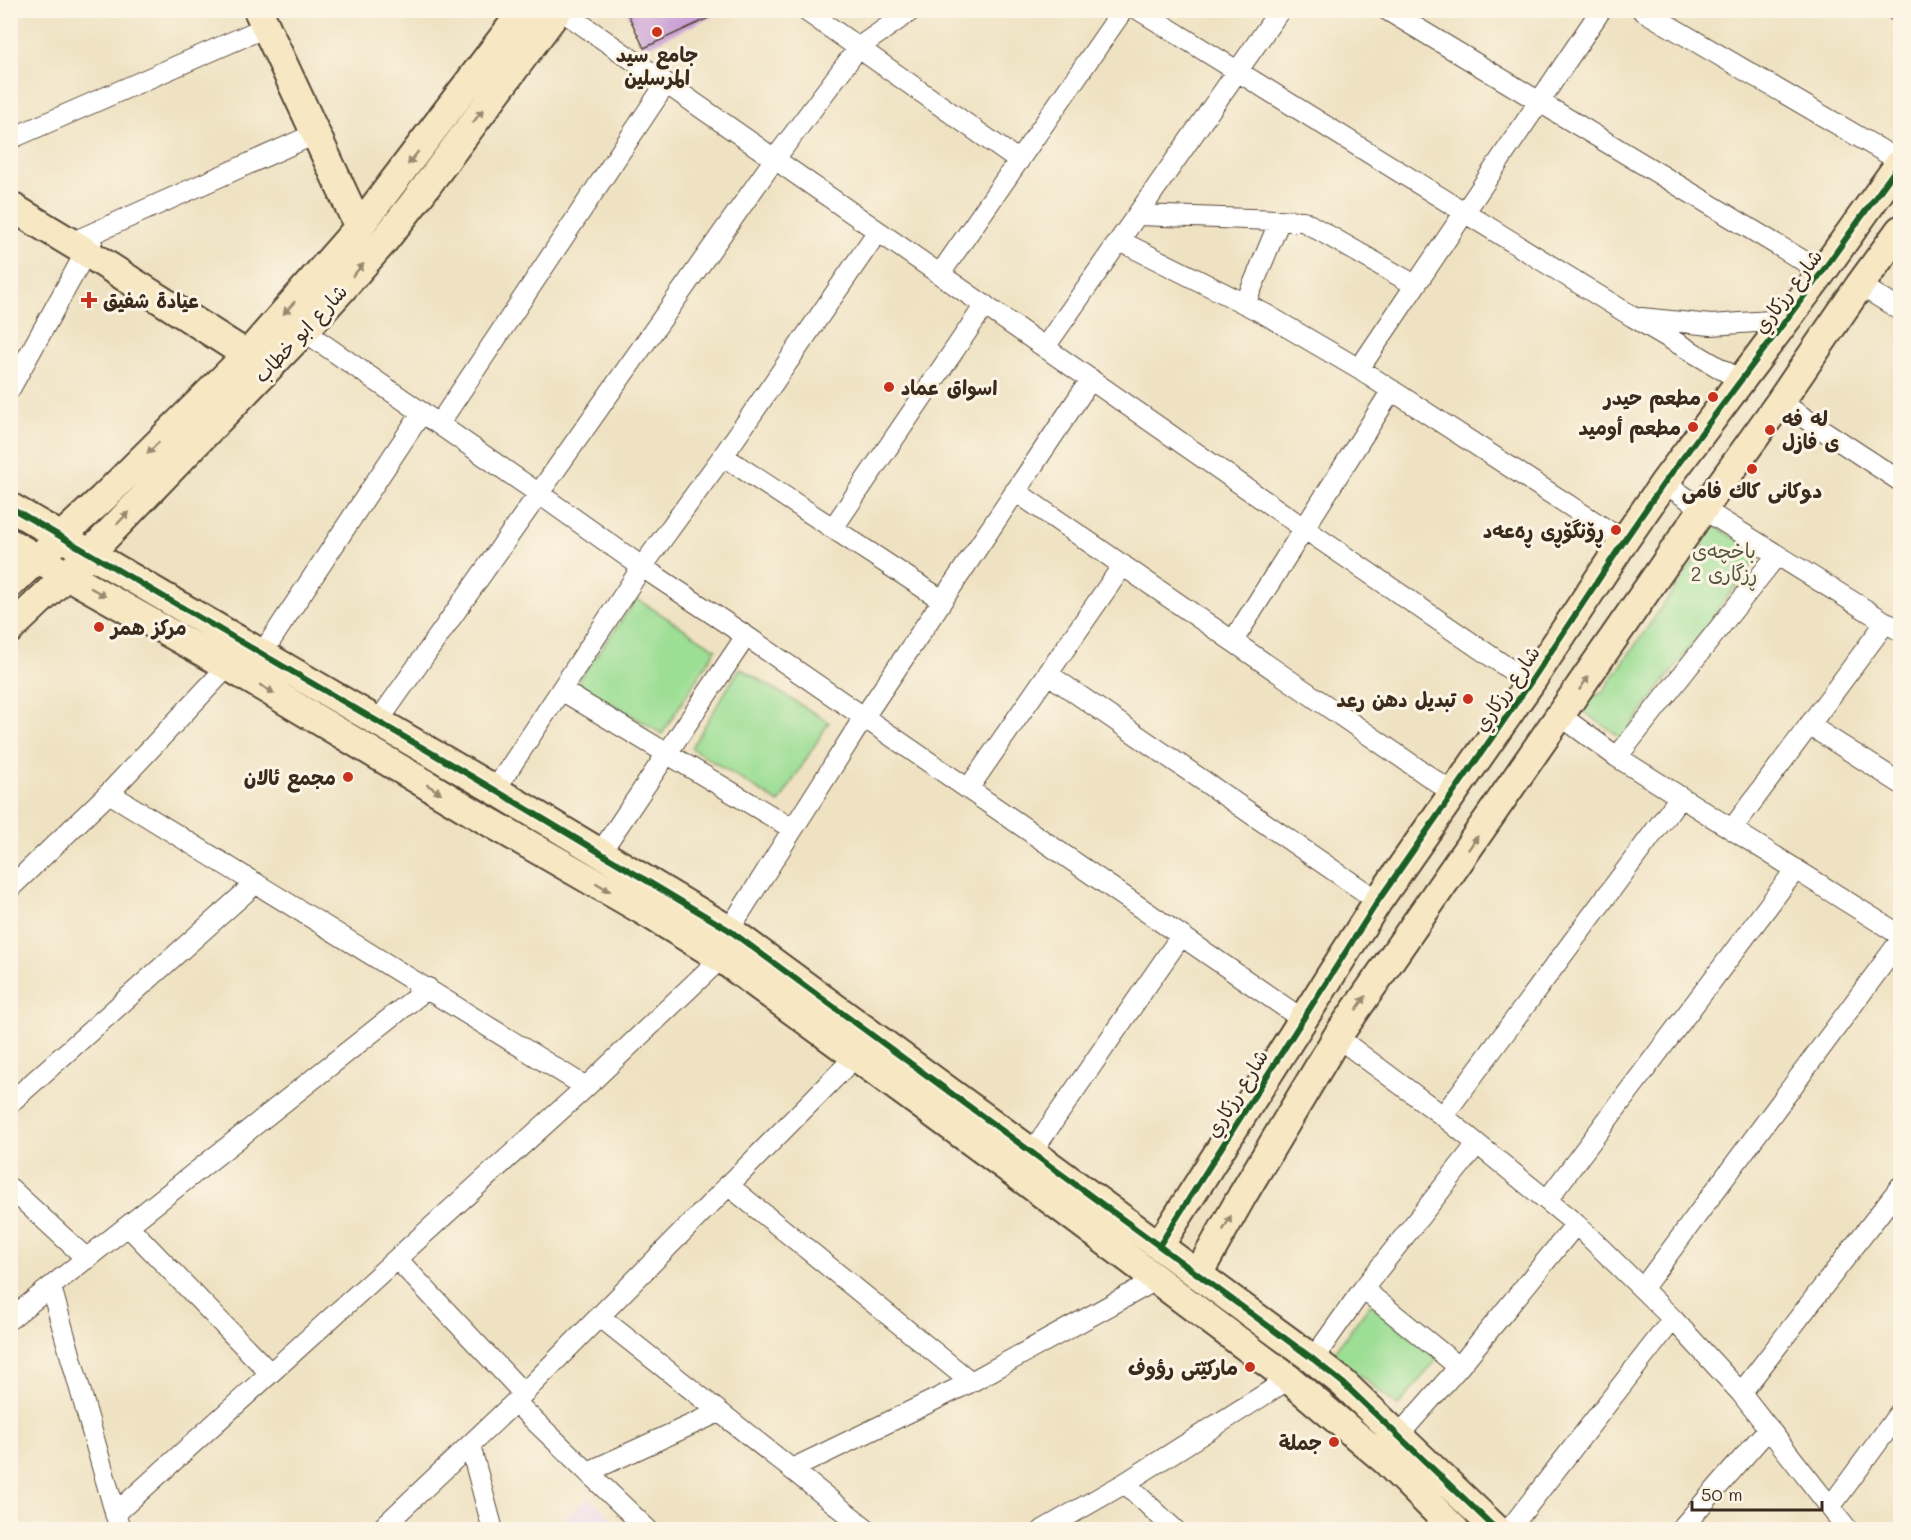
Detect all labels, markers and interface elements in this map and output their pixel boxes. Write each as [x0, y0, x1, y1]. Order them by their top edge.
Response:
marker: جامع سيد المرسلين [650, 25, 664, 39]
place label: جامع سيد المرسلين [616, 41, 698, 90]
one-way arrow [472, 109, 484, 124]
one-way arrow [407, 150, 420, 166]
street label: شارع رزكاري [1747, 244, 1830, 340]
one-way arrow [351, 263, 364, 278]
street label: شارع ابو خطاب [248, 278, 354, 389]
place label: عيادة شفيق [103, 287, 199, 313]
marker: عيادة شفيق [80, 291, 98, 309]
one-way arrow [282, 301, 296, 316]
place label: اسواق عماد [901, 374, 997, 401]
marker: اسواق عماد [882, 380, 896, 394]
place label: مطعم حيدر [1602, 384, 1701, 413]
marker: مطعم حيدر [1706, 390, 1720, 404]
place label: له فه ى فازل [1782, 405, 1839, 454]
place label: مطعم أوميد [1579, 414, 1681, 443]
marker: مطعم أوميد [1686, 420, 1700, 434]
marker: له فه ى فازل [1763, 423, 1777, 437]
one-way arrow [146, 441, 161, 455]
marker: دوكانى كاك فامى [1745, 462, 1759, 476]
place label: دوكانى كاك فامى [1682, 477, 1822, 504]
one-way arrow [116, 512, 130, 526]
place label: ڕۆنگۆڕی ڕەعەد [1483, 517, 1604, 548]
marker: ڕۆنگۆڕی ڕەعەد [1609, 523, 1623, 537]
park label: باخچەی ڕزگاری 2 [1691, 537, 1757, 591]
one-way arrow [90, 587, 107, 597]
place label: مركز همر [109, 614, 187, 640]
marker: مركز همر [92, 620, 106, 634]
street label: شارع رزكاري [1467, 640, 1548, 738]
one-way arrow [1578, 675, 1590, 691]
one-way arrow [259, 684, 275, 695]
place label: تبديل دهن رعد [1336, 686, 1457, 713]
marker: تبديل دهن رعد [1461, 692, 1475, 706]
place label: مجمع ئالان [244, 764, 336, 793]
marker: مجمع ئالان [341, 770, 355, 784]
one-way arrow [426, 784, 442, 795]
one-way arrow [1467, 835, 1478, 851]
one-way arrow [595, 882, 611, 893]
one-way arrow [1355, 995, 1366, 1011]
street label: شارع رزكاري [1199, 1044, 1276, 1143]
one-way arrow [1222, 1214, 1232, 1231]
place label: ماركێتى رؤوف [1128, 1354, 1238, 1381]
marker: ماركێتى رؤوف [1243, 1360, 1257, 1374]
place label: جملة [1279, 1429, 1322, 1455]
marker: جملة [1327, 1435, 1341, 1449]
scale bar [1692, 1474, 1822, 1512]
text: 50 m [1701, 1482, 1743, 1506]

